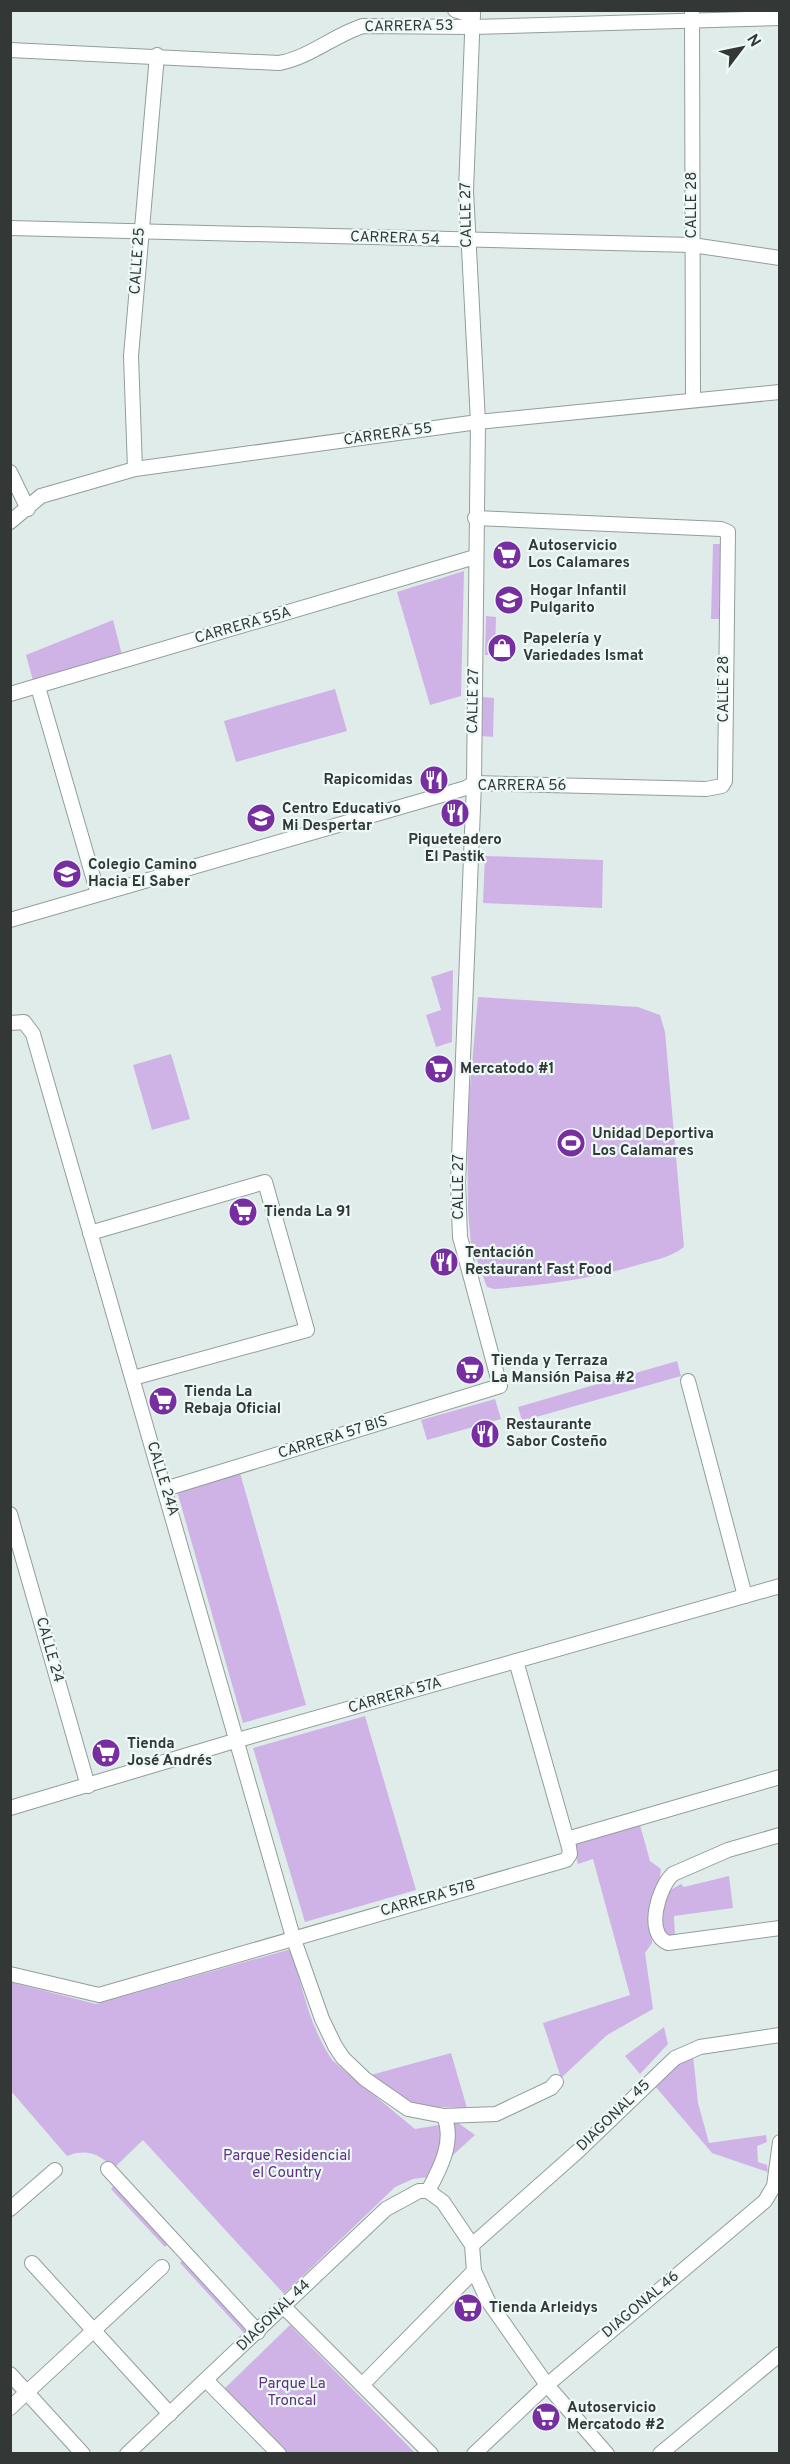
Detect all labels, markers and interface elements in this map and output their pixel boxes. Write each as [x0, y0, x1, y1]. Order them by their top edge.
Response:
street label: CARRERA 53 [364, 17, 454, 37]
north arrow [712, 18, 772, 78]
text: N [741, 31, 765, 51]
street label: CALLE 28 [683, 172, 702, 238]
street label: CALLE 27 [457, 182, 477, 248]
street label: CALLE 25 [126, 227, 150, 295]
street label: CARRERA 54 [350, 228, 440, 250]
street label: CARRERA 55 [342, 419, 434, 451]
place label: Autoservicio Los Calamares [528, 537, 630, 573]
supermarket icon: Autoservicio Los Calamares [491, 539, 523, 571]
place label: Hogar Infantil Pulgarito [530, 582, 627, 618]
school or university icon: Hogar Infantil Pulgarito [493, 584, 525, 616]
street label: CARRERA 55A [193, 603, 293, 649]
place label: Papelería y Variedades Ismat [523, 630, 644, 666]
shop icon: Papelería y Variedades Ismat [486, 632, 518, 664]
street label: CALLE 28 [715, 656, 734, 722]
street label: CALLE 27 [464, 668, 484, 734]
restaurant icon: Rapicomidas [418, 764, 450, 796]
place label: Rapicomidas [323, 771, 413, 790]
street label: CARRERA 56 [477, 777, 567, 796]
restaurant icon: Piqueteadero El Pastik [439, 797, 471, 829]
place label: Centro Educativo Mi Despertar [282, 800, 401, 836]
school or university icon: Centro Educativo Mi Despertar [245, 802, 277, 834]
place label: Piqueteadero El Pastik [408, 831, 502, 867]
place label: Colegio Camino Hacia El Saber [88, 856, 197, 892]
school or university icon: Colegio Camino Hacia El Saber [51, 858, 83, 890]
supermarket icon: Mercatodo #1 [423, 1053, 455, 1085]
place label: Mercatodo #1 [460, 1060, 554, 1079]
place label: Unidad Deportiva Los Calamares [592, 1125, 714, 1161]
sports icon: Unidad Deportiva Los Calamares [555, 1127, 587, 1159]
street label: CALLE 27 [450, 1154, 469, 1220]
supermarket icon: Tienda La 91 [227, 1196, 259, 1228]
place label: Tienda La 91 [264, 1203, 351, 1222]
place label: Tentación Restaurant Fast Food [465, 1244, 612, 1280]
restaurant icon: Tentación Restaurant Fast Food [428, 1246, 460, 1278]
place label: Tienda y Terraza La Mansión Paisa #2 [491, 1352, 635, 1388]
supermarket icon: Tienda y Terraza La Mansión Paisa #2 [454, 1354, 486, 1386]
place label: Tienda La Rebaja Oficial [184, 1383, 281, 1419]
supermarket icon: Tienda La Rebaja Oficial [147, 1385, 179, 1417]
street label: CARRERA 57 BIS [276, 1412, 390, 1464]
place label: Restaurante Sabor Costeño [506, 1416, 607, 1452]
restaurant icon: Restaurante Sabor Costeño [469, 1418, 501, 1450]
street label: CALLE 24A [142, 1439, 182, 1519]
street label: CALLE 24 [31, 1615, 67, 1685]
street label: CARRERA 57A [346, 1674, 444, 1718]
place label: Tienda José Andrés [127, 1735, 212, 1771]
supermarket icon: Tienda José Andrés [90, 1737, 122, 1769]
street label: CARRERA 57B [378, 1876, 478, 1922]
street label: DIAGONAL 45 [573, 2076, 655, 2156]
park label: Parque Residencial el Country [223, 2147, 351, 2183]
street label: DIAGONAL 46 [599, 2267, 683, 2343]
street label: DIAGONAL 44 [233, 2276, 315, 2356]
supermarket icon: Tienda Arleidys [452, 2292, 484, 2324]
place label: Tienda Arleidys [489, 2299, 598, 2318]
park label: Parque La Troncal [258, 2375, 326, 2411]
place label: Autoservicio Mercatodo #2 [567, 2399, 665, 2435]
supermarket icon: Autoservicio Mercatodo #2 [530, 2401, 562, 2433]

